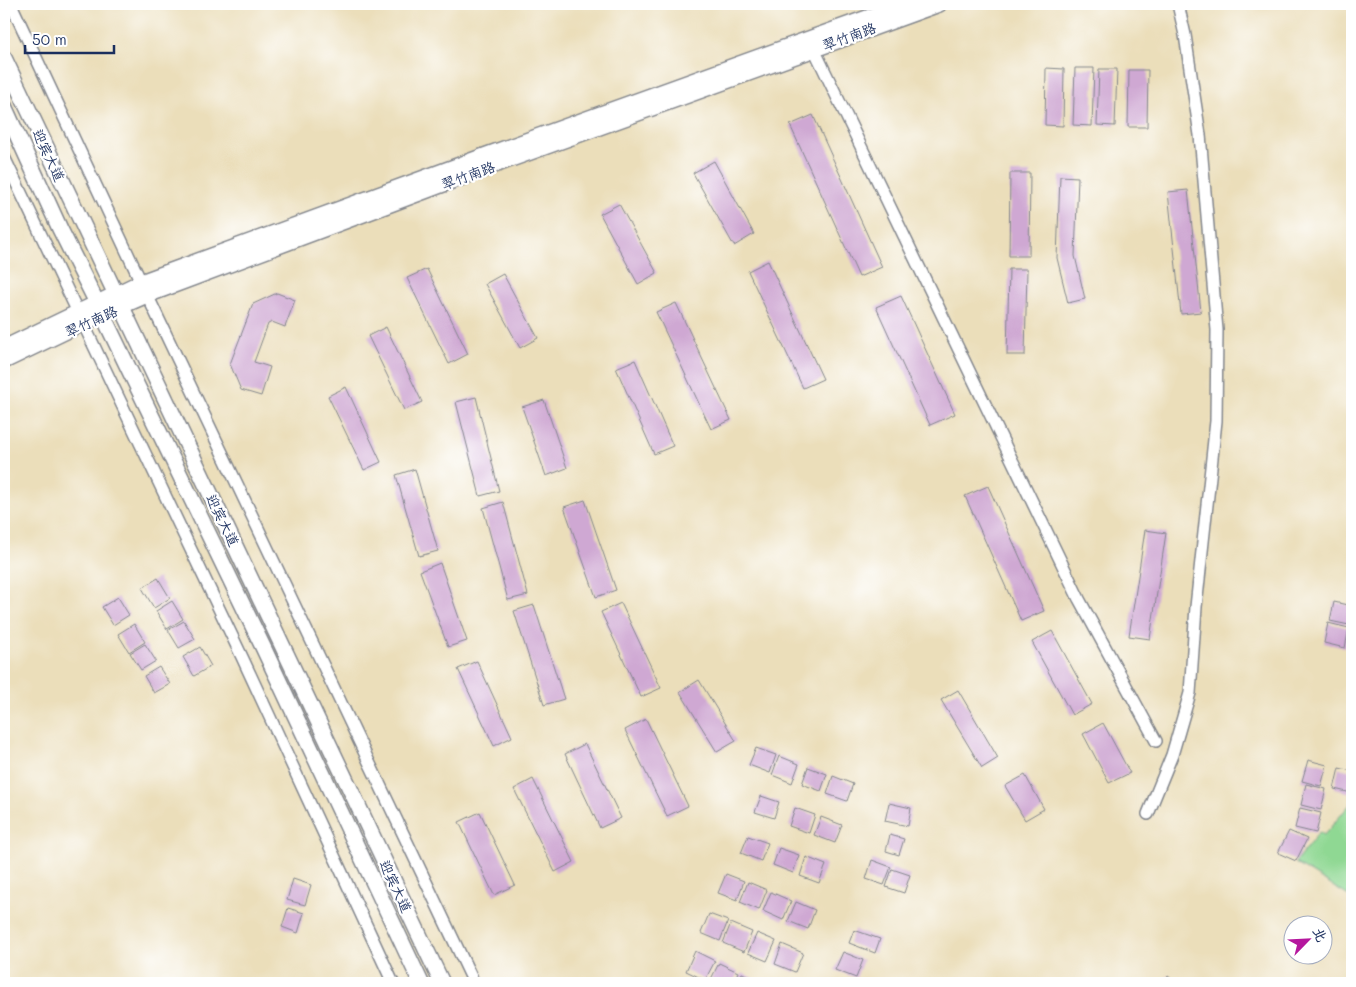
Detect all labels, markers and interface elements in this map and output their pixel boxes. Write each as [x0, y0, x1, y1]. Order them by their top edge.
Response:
street label: 翠竹南路 [819, 17, 879, 55]
scale bar [25, 22, 114, 54]
text: 50 m [32, 29, 67, 49]
street label: 迎宾大道 [29, 126, 69, 184]
street label: 翠竹南路 [438, 156, 498, 194]
street label: 翠竹南路 [62, 301, 120, 341]
street label: 迎宾大道 [202, 491, 244, 549]
street label: 迎宾大道 [376, 857, 416, 915]
north arrow [1284, 914, 1334, 964]
text: 北 [1309, 924, 1332, 945]

